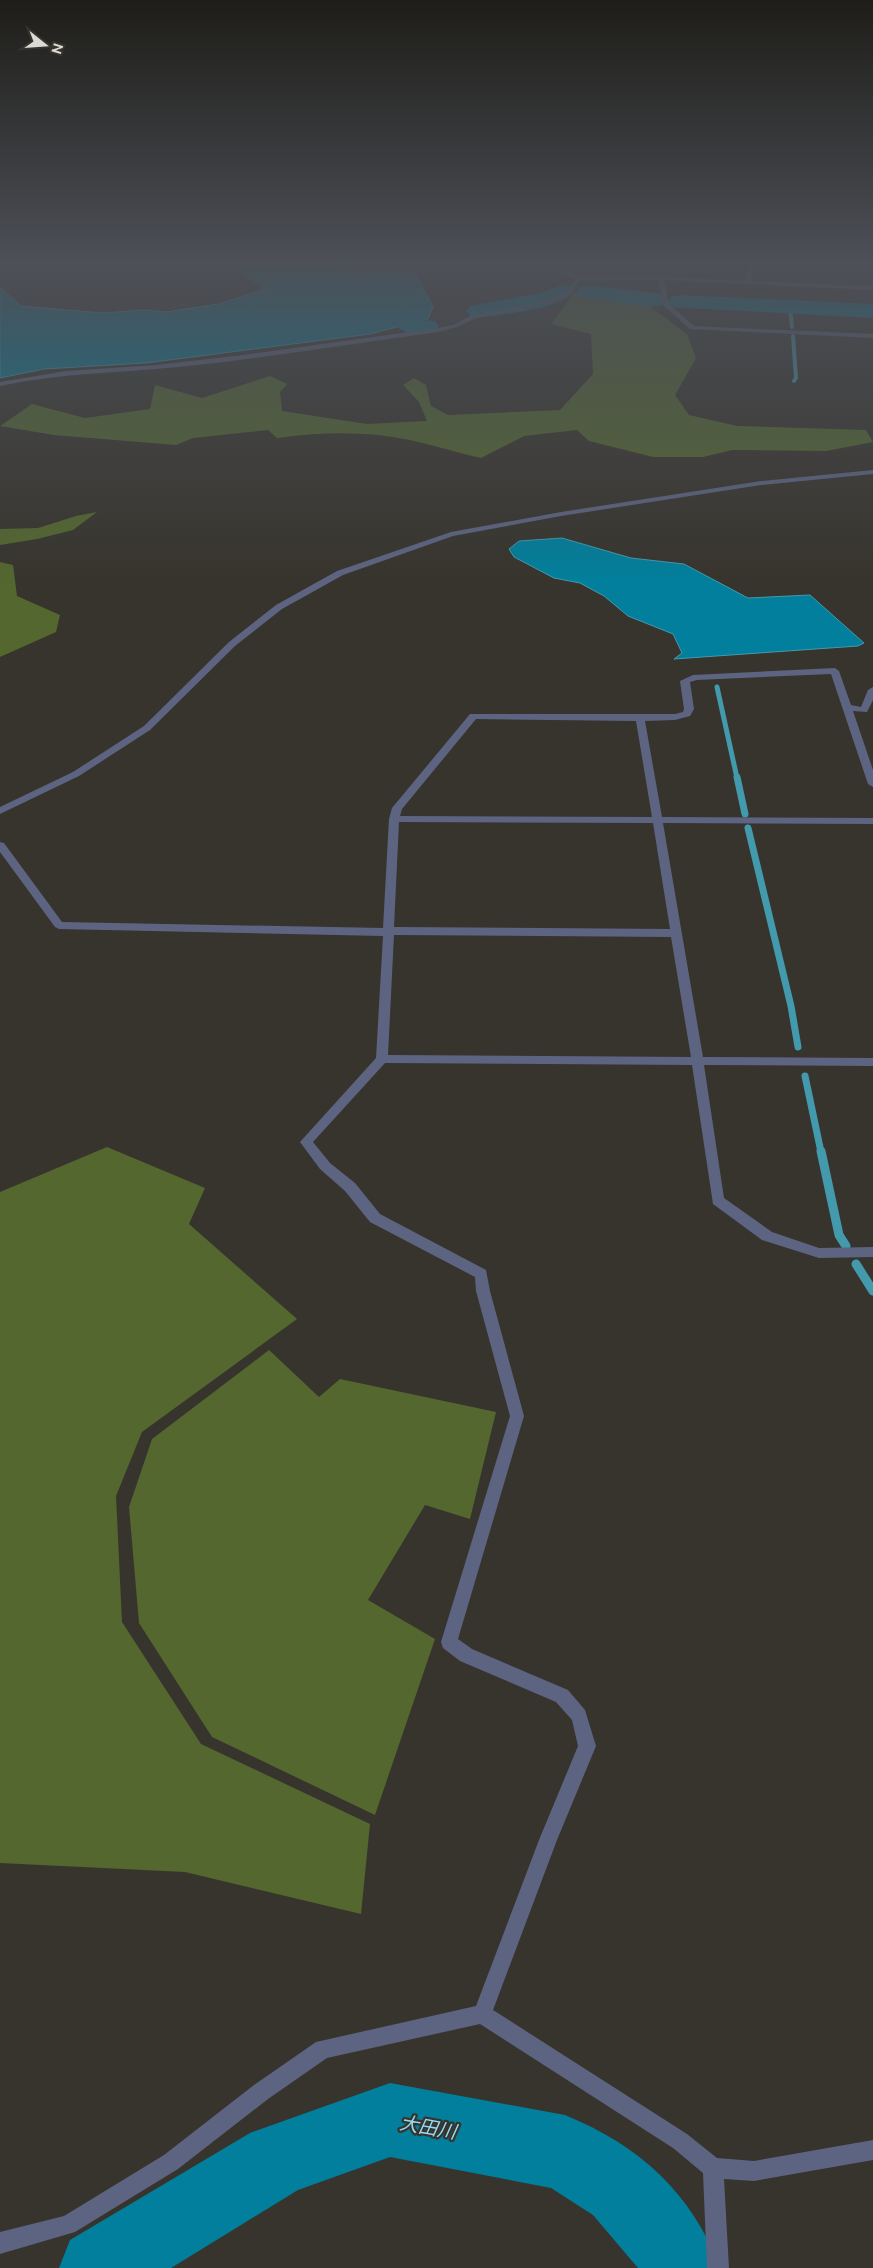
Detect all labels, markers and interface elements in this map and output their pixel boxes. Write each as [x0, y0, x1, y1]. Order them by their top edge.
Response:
north arrow [20, 20, 70, 70]
text: N [48, 41, 67, 56]
water label: 大田川 [398, 2111, 460, 2143]

